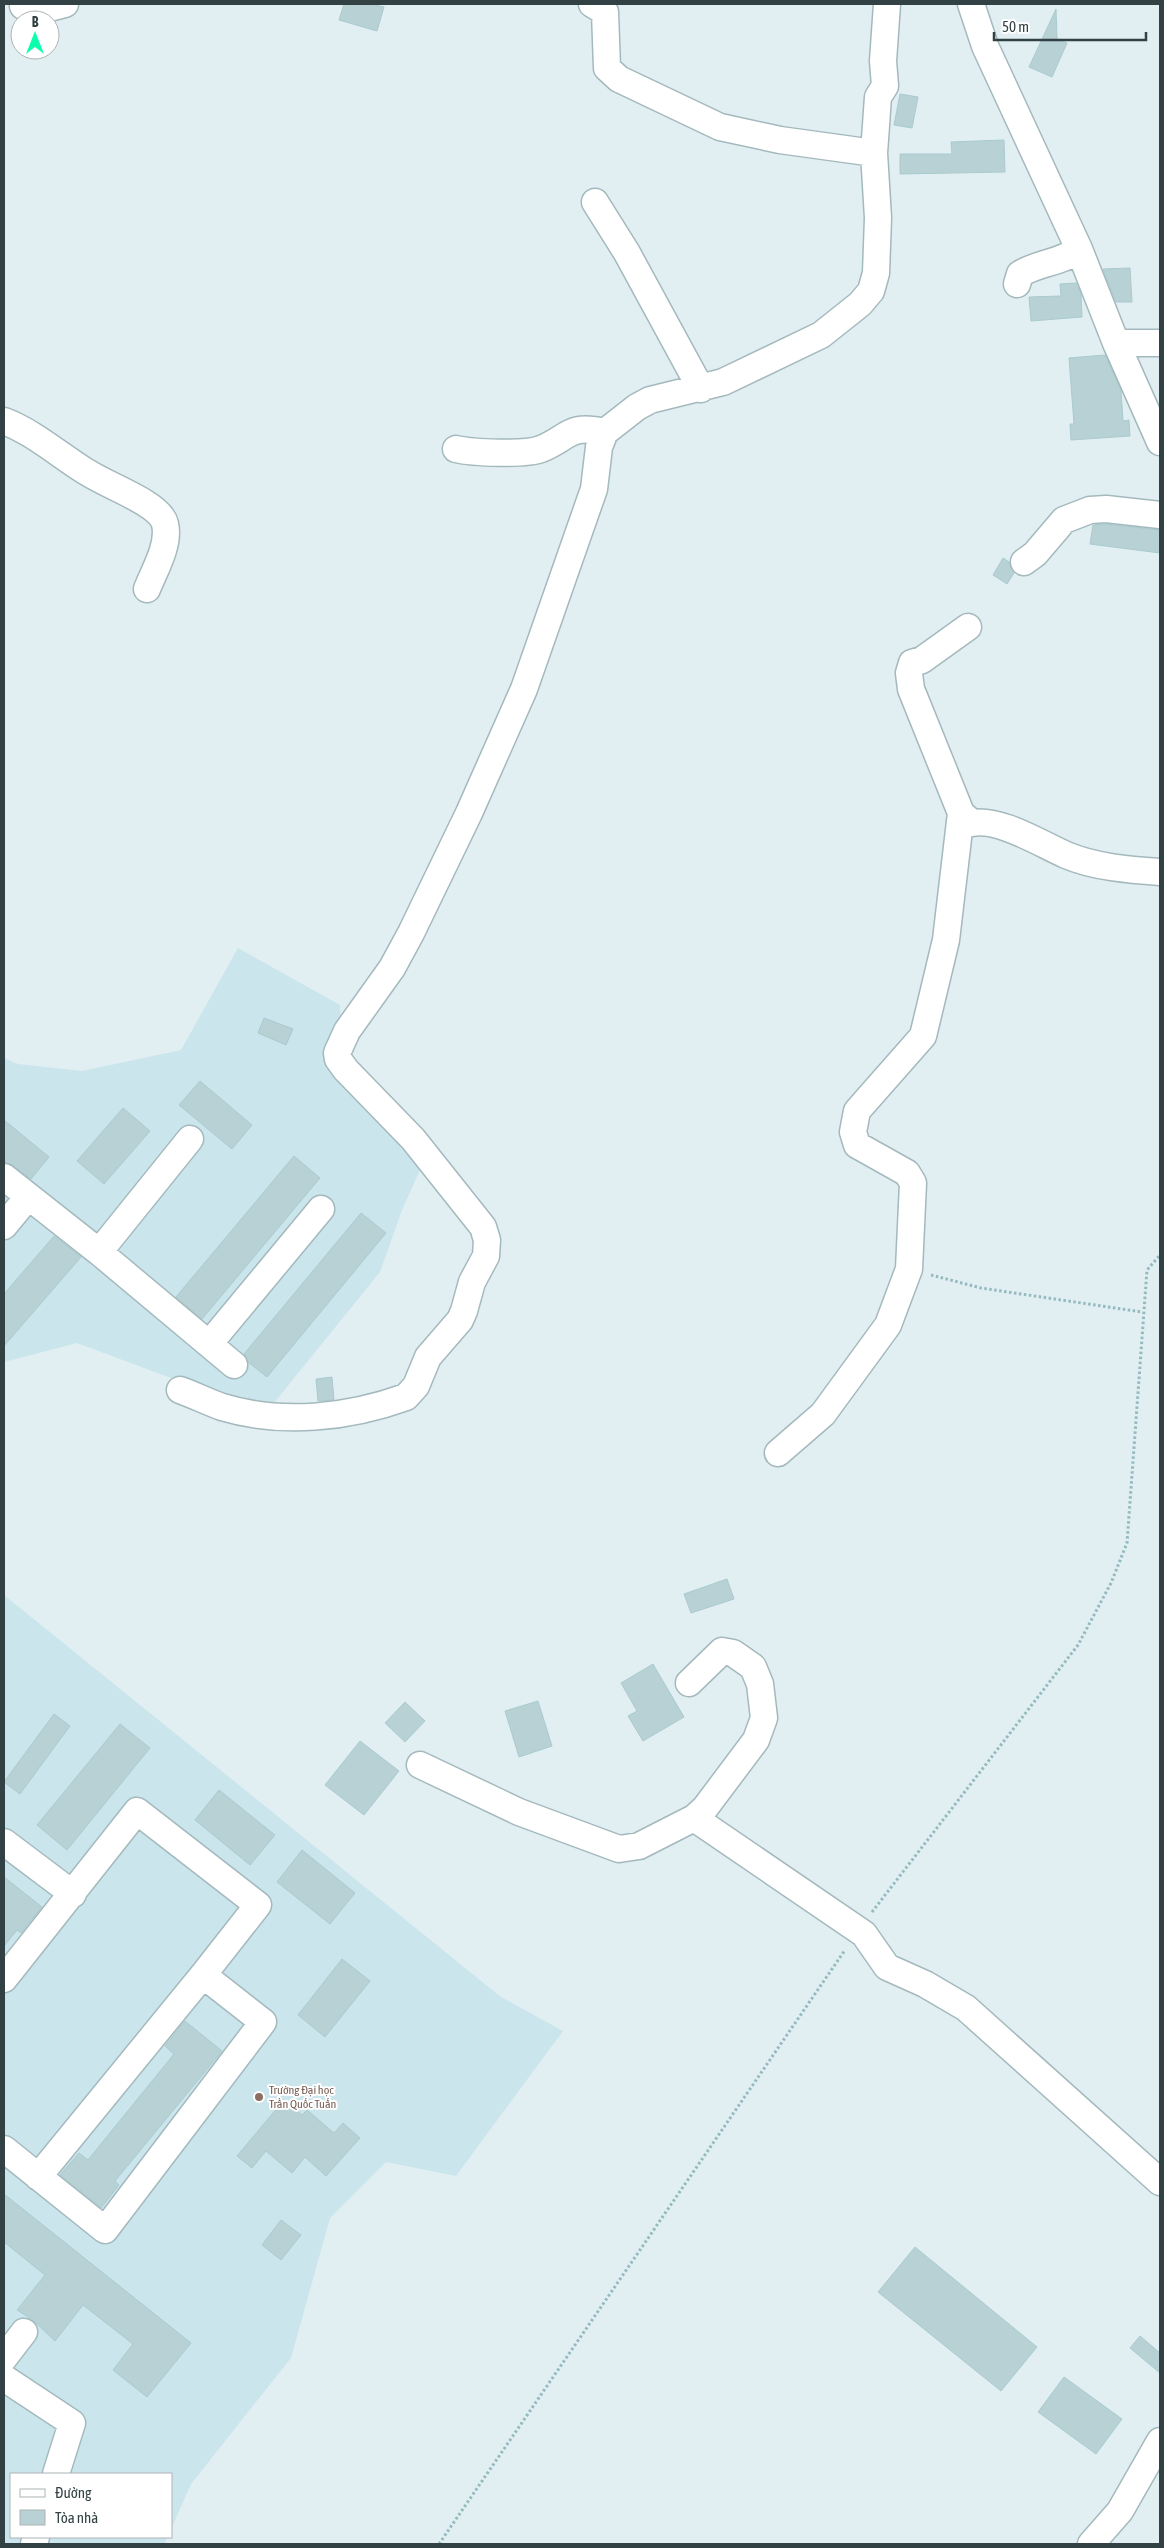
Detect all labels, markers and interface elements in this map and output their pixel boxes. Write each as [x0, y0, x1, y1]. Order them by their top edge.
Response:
north arrow [10, 10, 60, 60]
scale bar [994, 10, 1146, 42]
text: B [32, 14, 39, 30]
text: 50 m [1002, 18, 1029, 35]
place label: Trường Đại học Trần Quốc Tuấn [269, 2083, 336, 2111]
marker: Trường Đại học Trần Quốc Tuấn [253, 2091, 265, 2103]
legend [10, 2473, 172, 2538]
text: Đường [55, 2484, 92, 2501]
text: Tòa nhà [55, 2509, 98, 2526]

